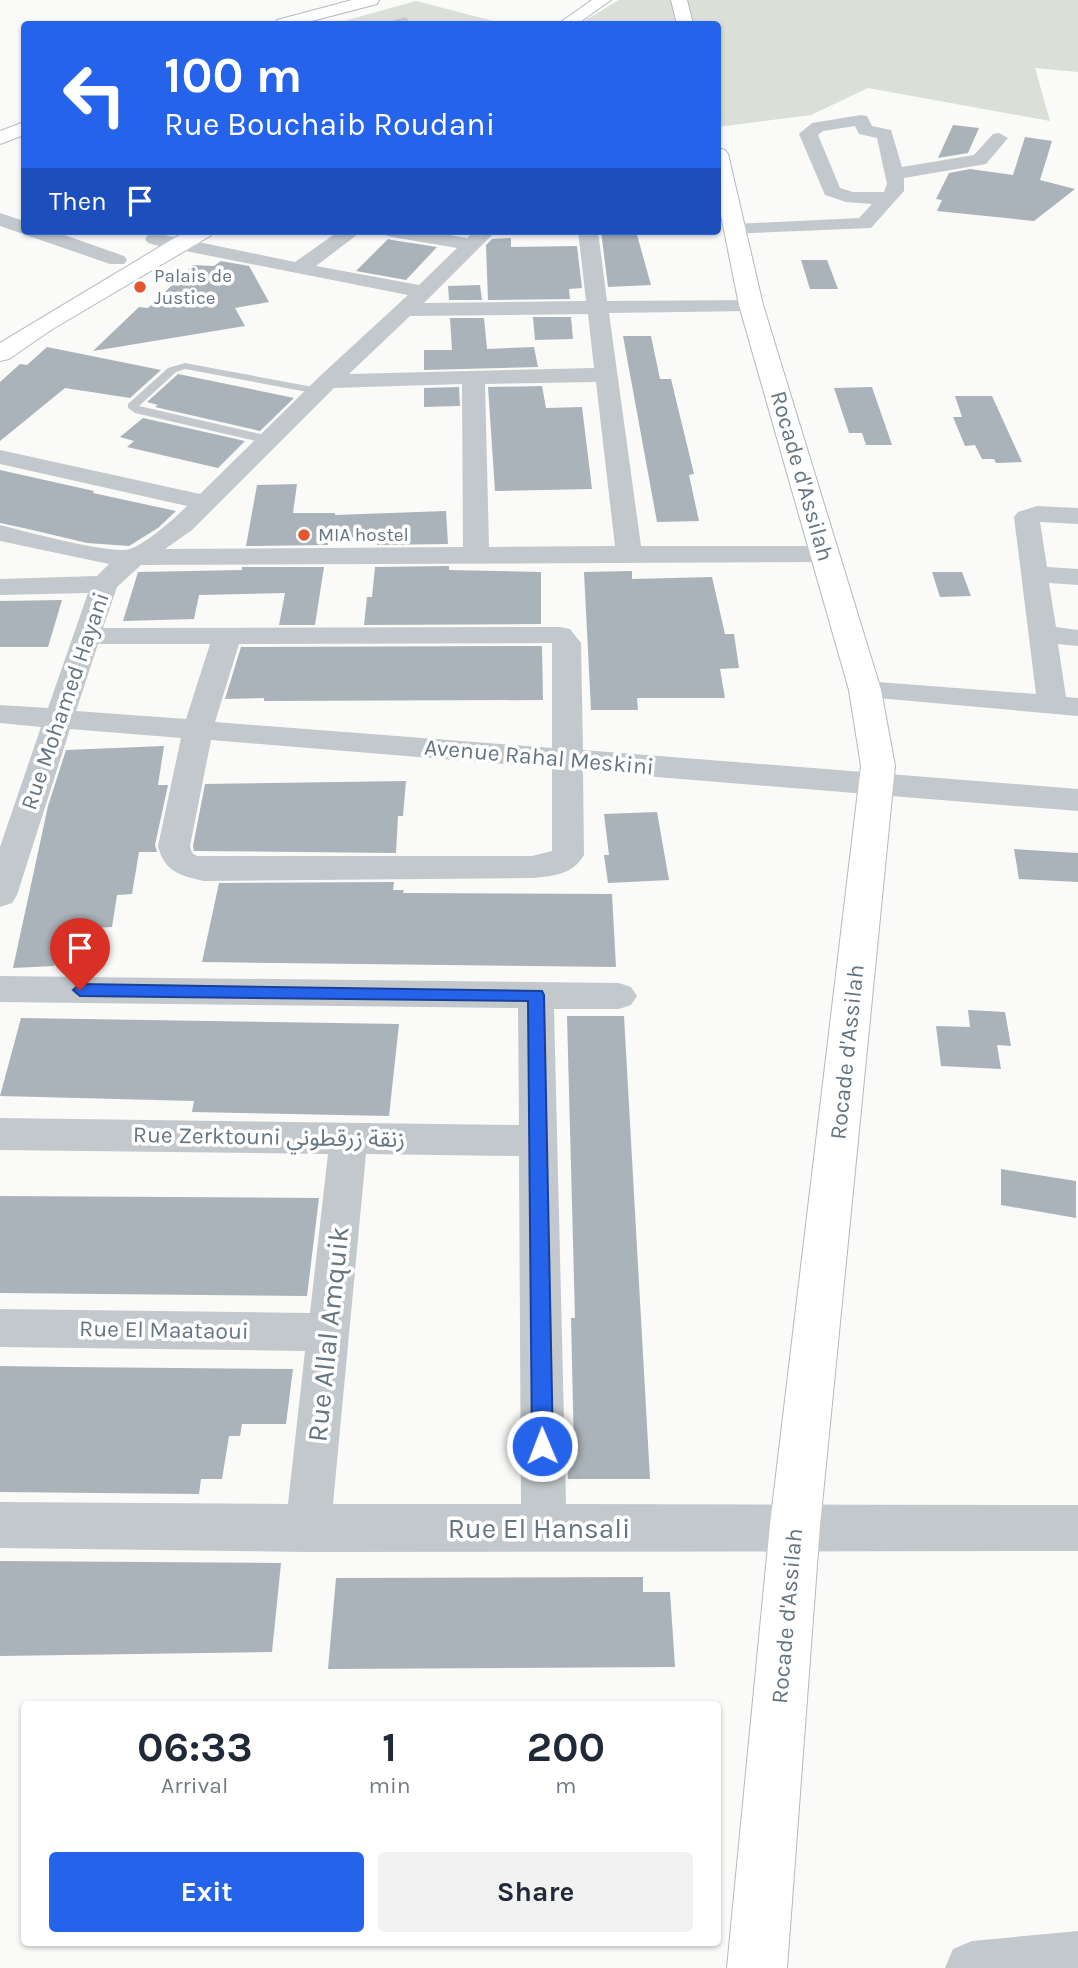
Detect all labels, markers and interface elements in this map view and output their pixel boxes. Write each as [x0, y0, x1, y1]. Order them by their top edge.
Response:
text: 100 m [164, 47, 302, 104]
icon: left [49, 49, 140, 140]
text: Rue Bouchaib Roudani [164, 106, 495, 143]
icon: arrive [121, 182, 159, 220]
text: Then [49, 186, 107, 217]
place label: Palais de Justice [154, 265, 232, 309]
marker: Palais de Justice [132, 279, 148, 295]
street label: Rocade d'Assilah [765, 388, 839, 564]
place label: MIA hostel [318, 524, 409, 546]
marker: MIA hostel [296, 527, 312, 543]
street label: Rue Mohamed Hayani [15, 589, 115, 813]
street label: Avenue Rahal Meskini [423, 734, 655, 780]
pin [50, 918, 110, 990]
icon: arrive [61, 929, 99, 967]
street label: Rocade d'Assilah [824, 963, 870, 1141]
street label: Rue Zerktouni زنقة زرقطوني [133, 1121, 405, 1156]
street label: Rue Allal Amquik [300, 1225, 356, 1443]
street label: Rue El Maataoui [79, 1315, 249, 1345]
position arrow [505, 1409, 579, 1483]
street label: Rue El Hansali [448, 1512, 630, 1545]
street label: Rocade d'Assilah [766, 1527, 808, 1705]
text: 06:33 [137, 1722, 253, 1772]
text: 1 [382, 1722, 397, 1772]
text: 200 [527, 1722, 605, 1772]
text: Arrival [161, 1772, 228, 1799]
text: min [368, 1772, 411, 1799]
text: m [555, 1772, 577, 1799]
button: Exit [49, 1852, 364, 1932]
button: Share [378, 1852, 693, 1932]

